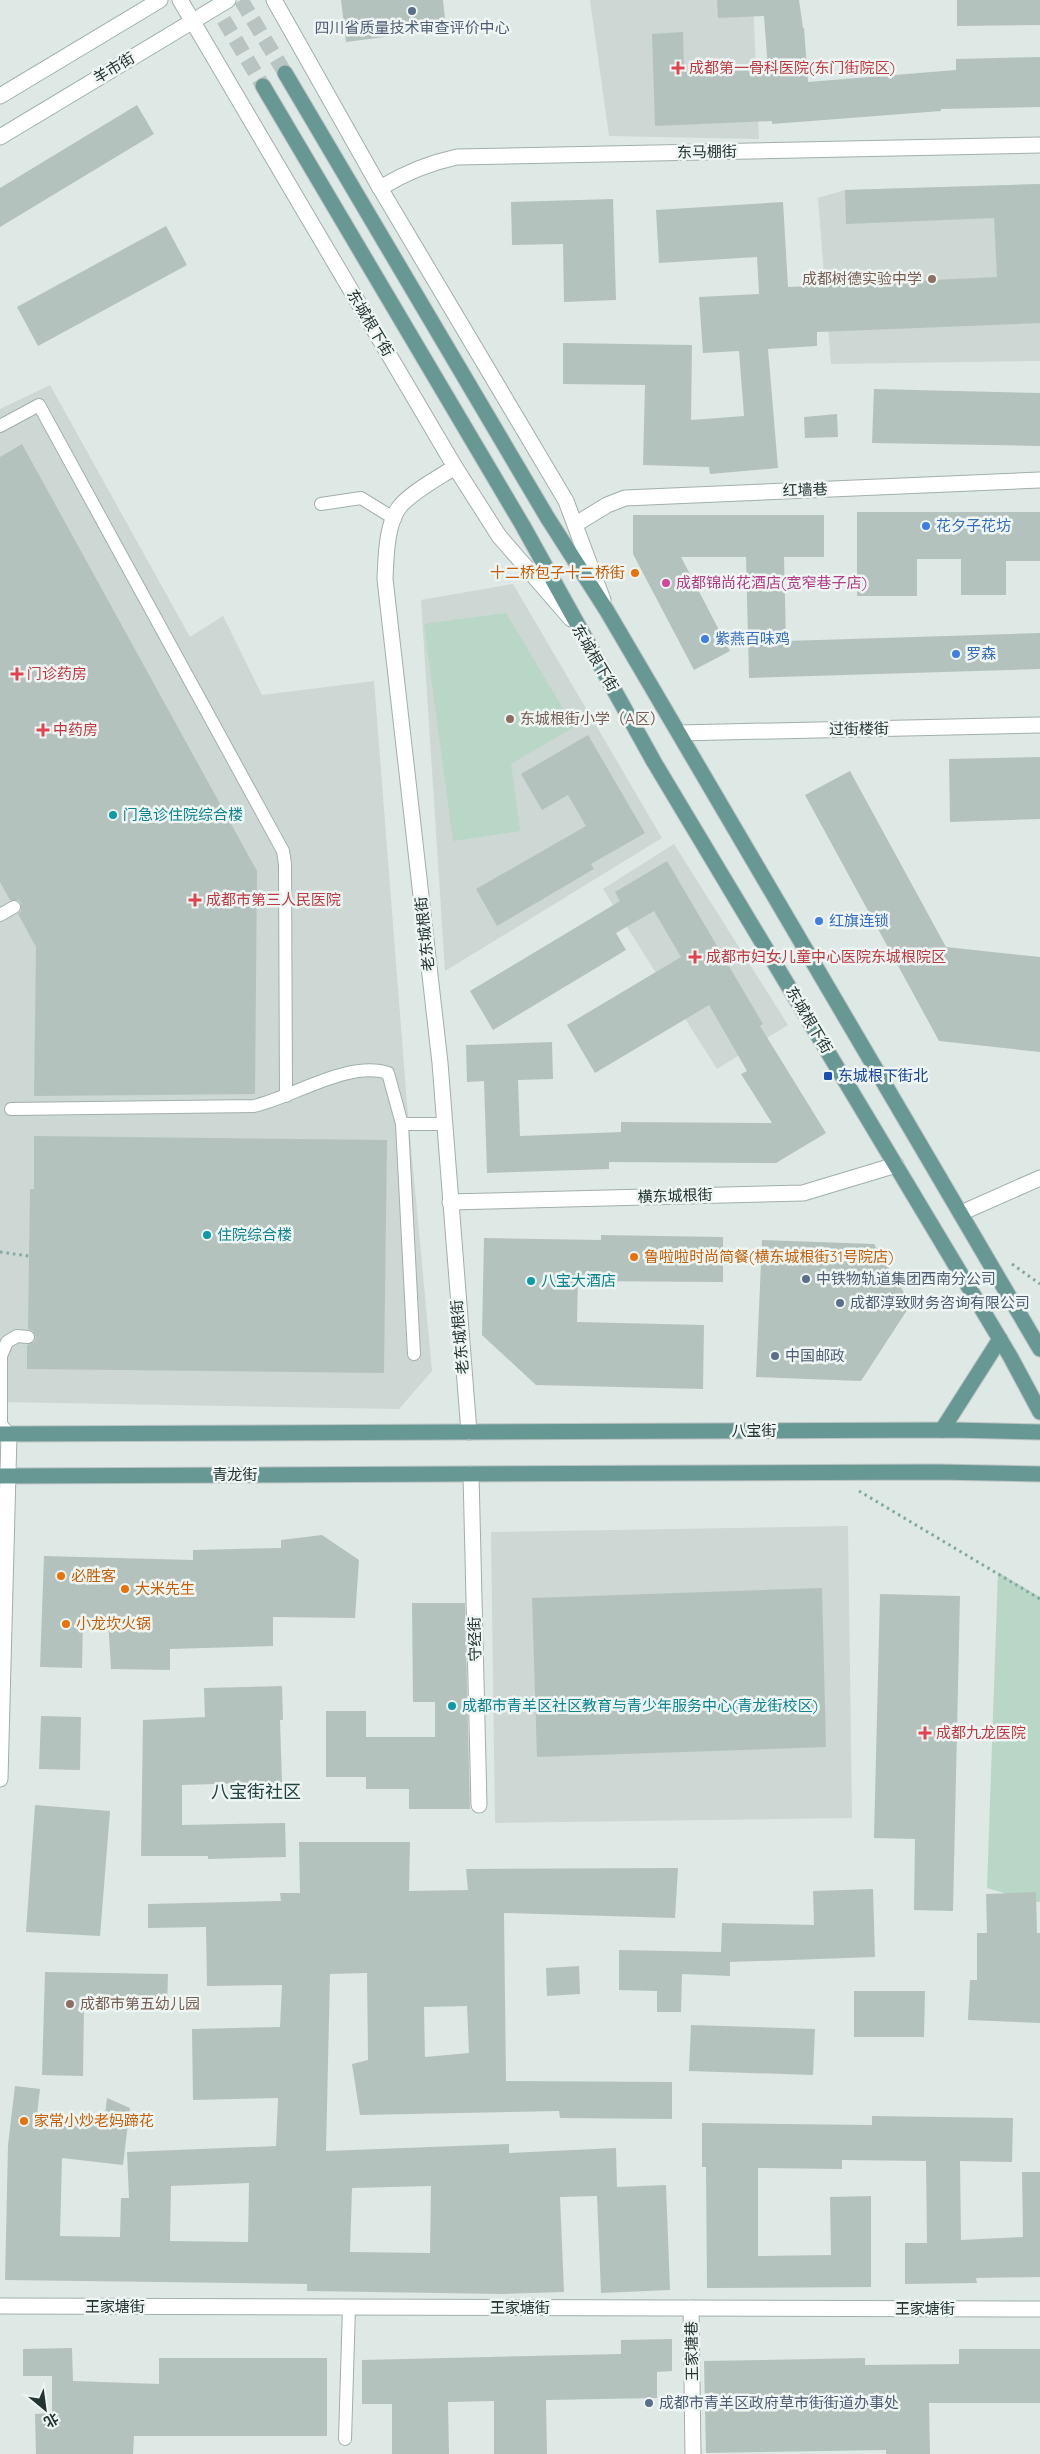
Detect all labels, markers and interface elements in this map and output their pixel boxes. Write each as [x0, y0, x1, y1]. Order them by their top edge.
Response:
marker: 四川省质量技术审查评价中心 [406, 5, 418, 17]
place label: 四川省质量技术审查评价中心 [314, 18, 510, 37]
street label: 羊市街 [90, 48, 138, 87]
place label: 成都第一骨科医院(东门街院区) [689, 58, 895, 77]
marker: 成都第一骨科医院(东门街院区) [671, 61, 685, 75]
street label: 东马棚街 [677, 141, 737, 162]
place label: 成都树德实验中学 [802, 269, 922, 288]
marker: 成都树德实验中学 [926, 273, 938, 285]
street label: 东城根下街 [343, 286, 398, 360]
street label: 红墙巷 [782, 479, 828, 500]
place label: 花夕子花坊 [936, 516, 1011, 535]
marker: 花夕子花坊 [920, 520, 932, 532]
place label: 十二桥包子十二桥街 [490, 563, 625, 582]
marker: 十二桥包子十二桥街 [629, 567, 641, 579]
place label: 成都锦尚花酒店(宽窄巷子店) [676, 573, 867, 592]
marker: 成都锦尚花酒店(宽窄巷子店) [660, 577, 672, 589]
street label: 东城根下街 [568, 621, 623, 695]
place label: 紫燕百味鸡 [715, 629, 790, 648]
marker: 紫燕百味鸡 [699, 633, 711, 645]
place label: 罗森 [966, 644, 996, 663]
marker: 罗森 [950, 648, 962, 660]
place label: 门诊药房 [27, 664, 87, 683]
marker: 门诊药房 [11, 668, 23, 680]
place label: 东城根街小学（A区） [520, 709, 665, 728]
marker: 东城根街小学（A区） [504, 713, 516, 725]
street label: 过街楼街 [829, 718, 889, 739]
place label: 中药房 [53, 720, 98, 739]
marker: 中药房 [37, 724, 49, 736]
place label: 门急诊住院综合楼 [123, 805, 243, 824]
marker: 门急诊住院综合楼 [107, 809, 119, 821]
place label: 成都市第三人民医院 [206, 890, 341, 909]
marker: 成都市第三人民医院 [188, 893, 202, 907]
street label: 老东城根街 [411, 896, 438, 972]
place label: 红旗连锁 [829, 911, 889, 930]
marker: 红旗连锁 [813, 915, 825, 927]
place label: 成都市妇女儿童中心医院东城根院区 [706, 947, 946, 966]
marker: 成都市妇女儿童中心医院东城根院区 [688, 950, 702, 964]
street label: 东城根下街 [782, 983, 837, 1057]
place label: 东城根下街北 [838, 1066, 928, 1085]
marker: 东城根下街北 [822, 1070, 834, 1082]
street label: 横东城根街 [637, 1185, 713, 1206]
place label: 住院综合楼 [217, 1225, 292, 1244]
marker: 住院综合楼 [201, 1229, 213, 1241]
place label: 鲁啦啦时尚简餐(横东城根街31号院店) [644, 1247, 894, 1266]
marker: 鲁啦啦时尚简餐(横东城根街31号院店) [628, 1251, 640, 1263]
place label: 中铁物轨道集团西南分公司 [816, 1269, 996, 1288]
place label: 八宝大酒店 [541, 1271, 616, 1290]
marker: 中铁物轨道集团西南分公司 [800, 1273, 812, 1285]
marker: 八宝大酒店 [525, 1275, 537, 1287]
place label: 成都淳致财务咨询有限公司 [850, 1293, 1030, 1312]
marker: 成都淳致财务咨询有限公司 [834, 1297, 846, 1309]
street label: 老东城根街 [447, 1299, 472, 1375]
place label: 中国邮政 [785, 1346, 845, 1365]
marker: 中国邮政 [769, 1350, 781, 1362]
street label: 八宝街 [731, 1421, 777, 1440]
street label: 青龙街 [212, 1465, 258, 1484]
place label: 必胜客 [71, 1566, 116, 1585]
marker: 必胜客 [55, 1570, 67, 1582]
place label: 大米先生 [135, 1579, 195, 1598]
marker: 大米先生 [119, 1583, 131, 1595]
place label: 小龙坎火锅 [76, 1614, 151, 1633]
street label: 守经街 [465, 1616, 484, 1662]
marker: 小龙坎火锅 [60, 1618, 72, 1630]
place label: 成都市青羊区社区教育与青少年服务中心(青龙街校区) [462, 1696, 818, 1715]
marker: 成都市青羊区社区教育与青少年服务中心(青龙街校区) [446, 1700, 458, 1712]
place label: 成都九龙医院 [936, 1723, 1026, 1742]
marker: 成都九龙医院 [918, 1726, 932, 1740]
district label: 八宝街社区 [211, 1780, 301, 1803]
place label: 成都市第五幼儿园 [80, 1994, 200, 2013]
marker: 成都市第五幼儿园 [64, 1998, 76, 2010]
place label: 家常小炒老妈蹄花 [34, 2111, 154, 2130]
marker: 家常小炒老妈蹄花 [18, 2115, 30, 2127]
street label: 王家塘街 [85, 2297, 145, 2316]
street label: 王家塘街 [490, 2298, 550, 2317]
street label: 王家塘街 [895, 2299, 955, 2318]
street label: 王家塘巷 [681, 2321, 702, 2381]
north arrow [20, 2384, 70, 2434]
place label: 成都市青羊区政府草市街街道办事处 [659, 2393, 899, 2412]
marker: 成都市青羊区政府草市街街道办事处 [643, 2397, 655, 2409]
text: 北 [41, 2409, 62, 2432]

